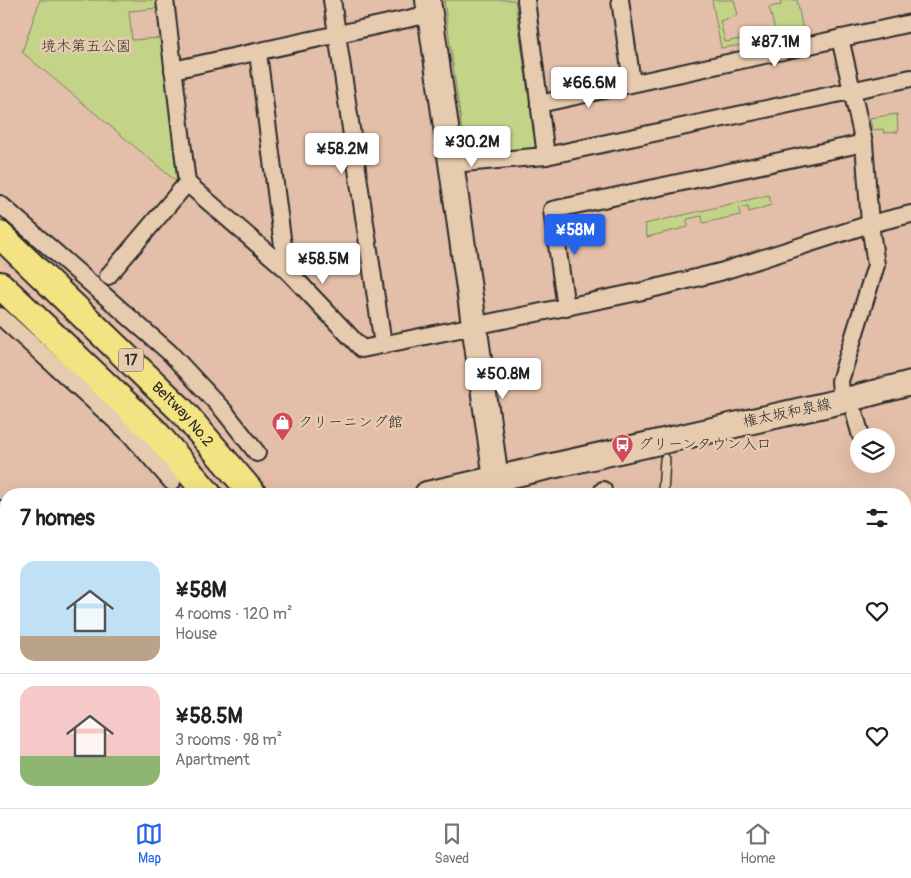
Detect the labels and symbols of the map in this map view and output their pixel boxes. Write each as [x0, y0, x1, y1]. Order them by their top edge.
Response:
pin: ¥87.1M [734, 26, 816, 68]
park label: 境木第五公園 [41, 37, 131, 56]
pin: ¥66.6M [548, 66, 630, 109]
pin: ¥30.2M [431, 126, 513, 168]
pin: ¥58.2M [301, 132, 383, 175]
pin: ¥58M [545, 214, 605, 256]
pin: ¥58.5M [282, 242, 364, 285]
road number: 17 [118, 348, 144, 372]
pin: ¥50.8M [462, 358, 544, 400]
street label: Beltway No.2 [148, 378, 218, 451]
street label: 権太坂和泉線 [741, 394, 833, 432]
shop icon: クリーニング館 [270, 410, 294, 441]
place label: クリーニング館 [298, 413, 403, 432]
bus stop icon: グリーンタウン入口 [610, 432, 634, 463]
place label: グリーンタウン入口 [638, 435, 772, 454]

